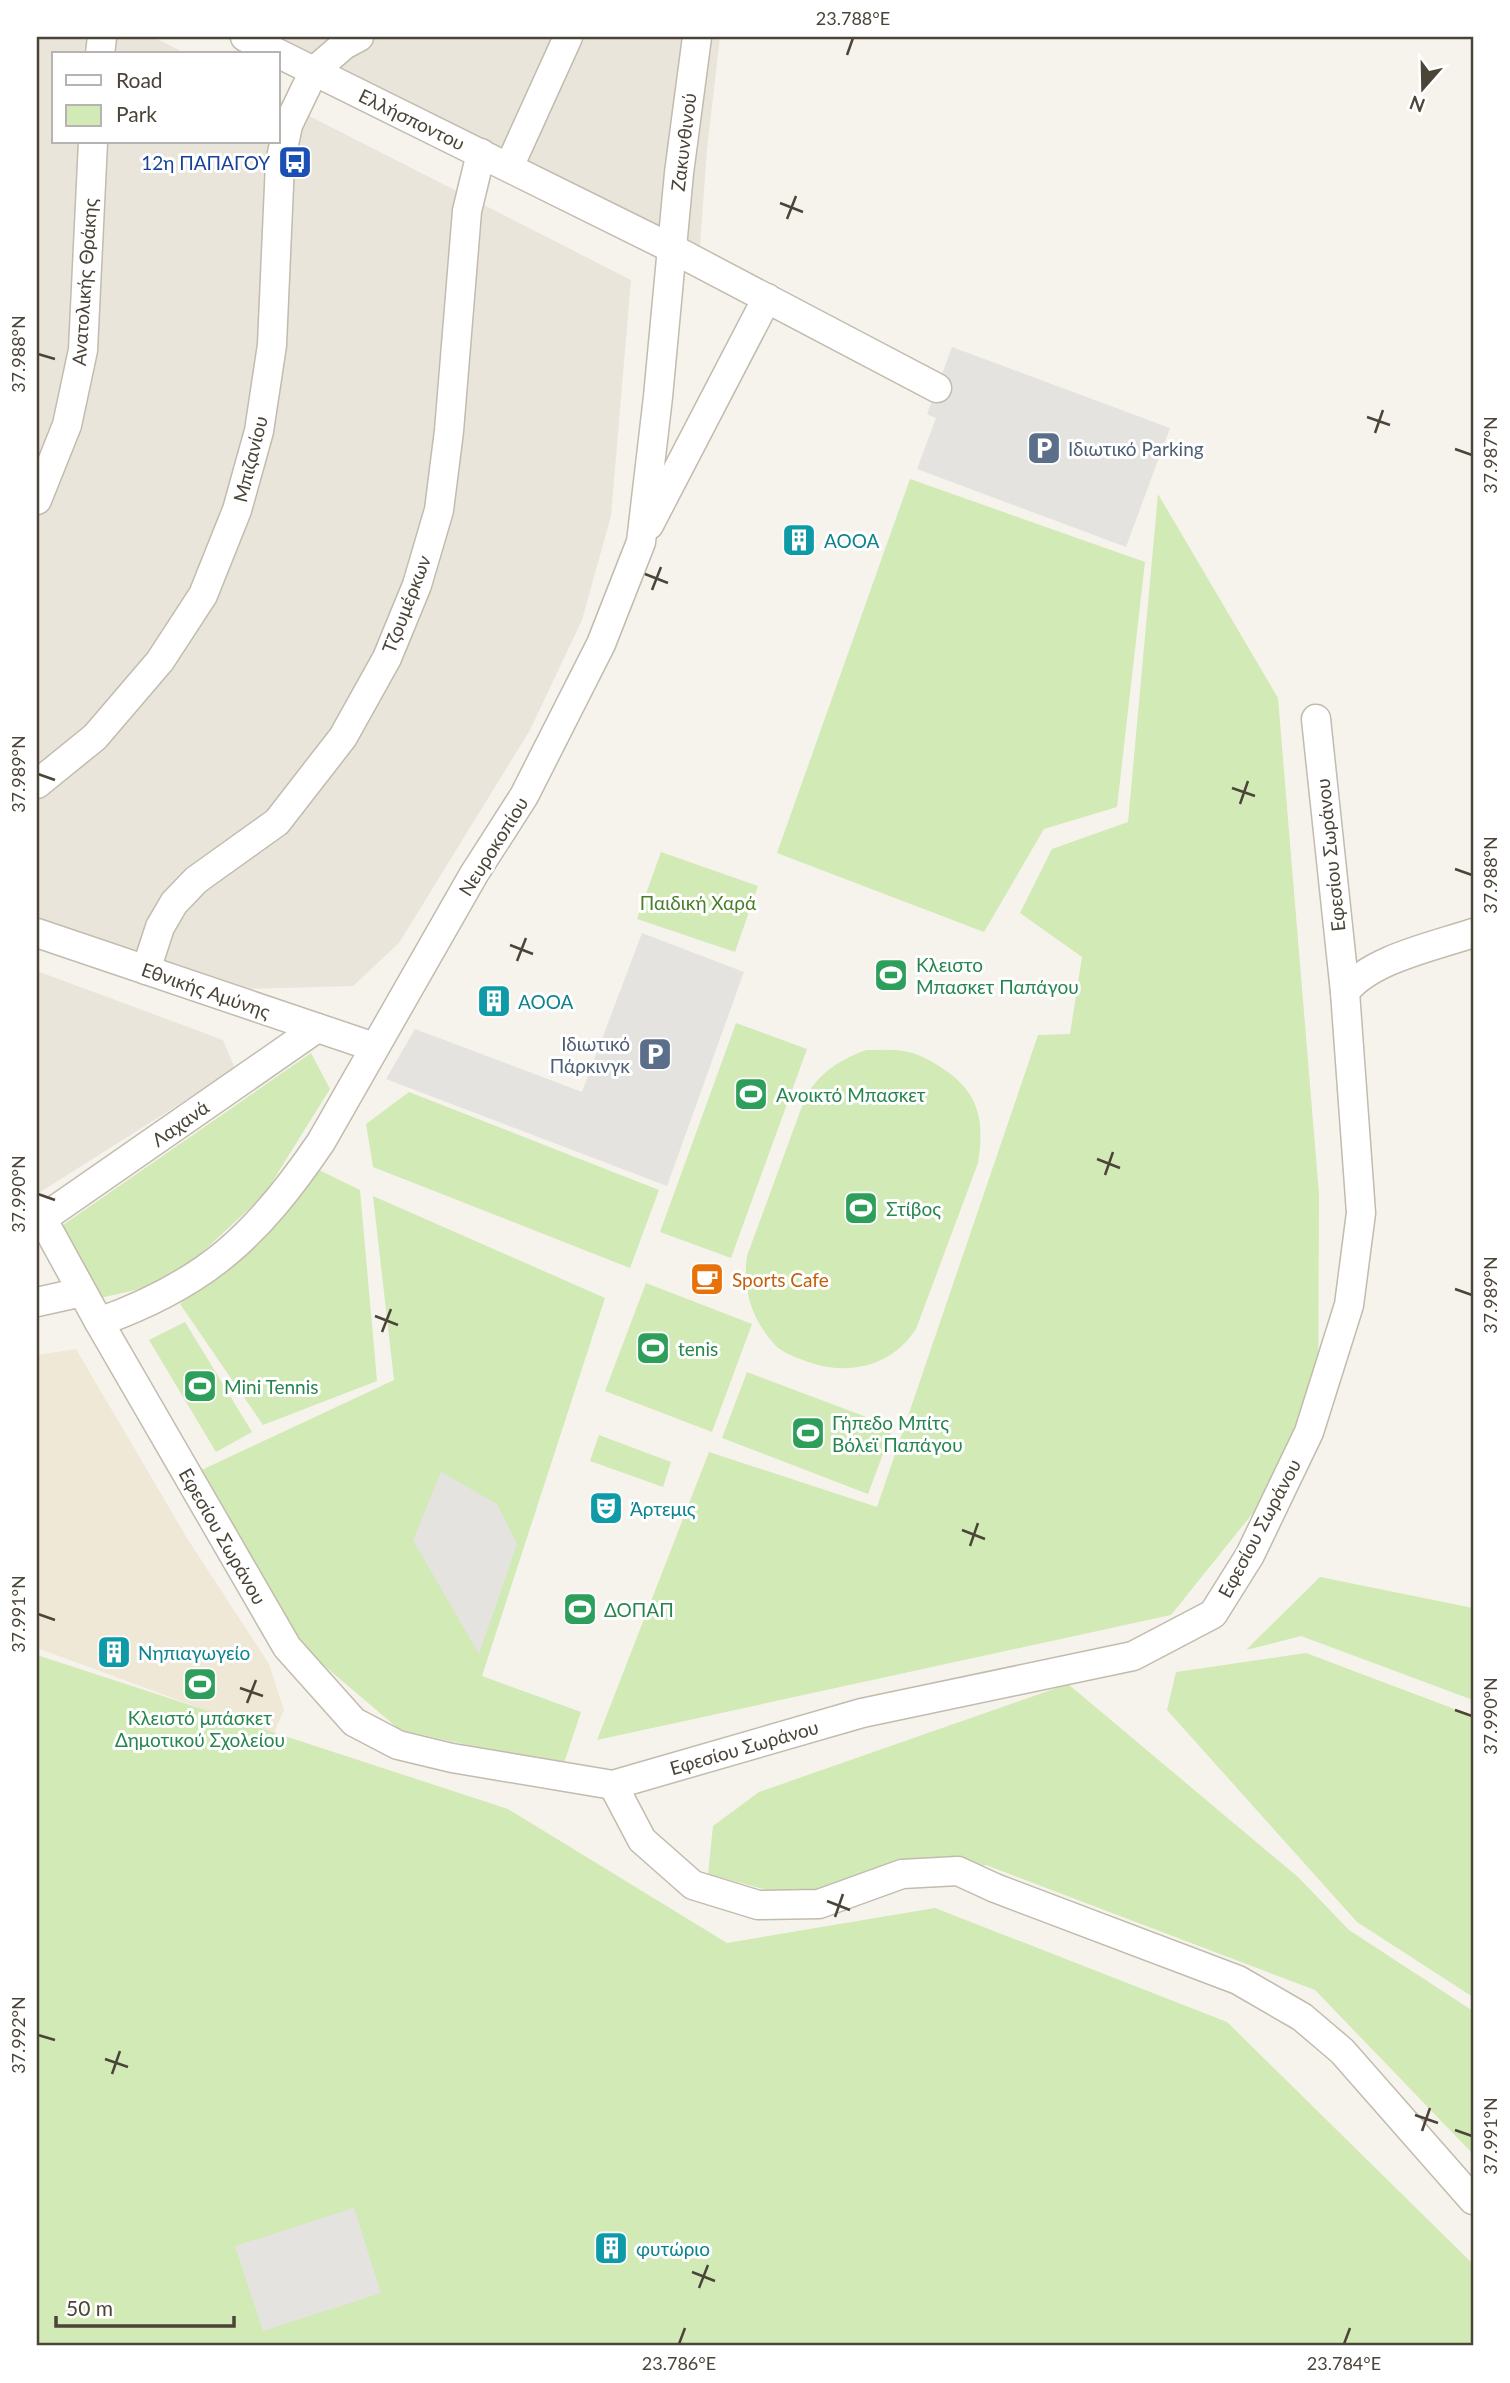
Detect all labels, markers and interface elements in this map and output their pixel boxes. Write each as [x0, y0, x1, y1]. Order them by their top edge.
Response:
text: 23.788°E [816, 7, 890, 29]
legend [52, 52, 280, 144]
north arrow [1388, 52, 1458, 122]
text: Road [116, 67, 163, 92]
street label: Ελλήσποντου [355, 83, 469, 155]
street label: Ζακυνθινού [666, 91, 700, 193]
text: N [1406, 91, 1428, 118]
text: Park [116, 101, 157, 126]
bus stop icon: 12η ΠΑΠΑΓΟΥ [276, 143, 314, 181]
place label: 12η ΠΑΠΑΓΟΥ [141, 151, 270, 174]
street label: Ανατολικής Θράκης [67, 197, 101, 367]
text: 37.988°N [7, 315, 29, 393]
street label: Μπιζανίου [228, 413, 272, 505]
text: 37.987°N [1479, 416, 1501, 494]
parking icon: Ιδιωτικό Parking [1025, 429, 1063, 467]
place label: Ιδιωτικό Parking [1068, 437, 1204, 460]
building icon: AOOA [780, 521, 818, 559]
place label: AOOA [824, 529, 880, 552]
street label: Τζουμέρκων [377, 552, 435, 656]
text: 37.989°N [7, 735, 29, 813]
street label: Εφεσίου Σωράνου [1311, 777, 1349, 933]
street label: Νευροκοπίου [453, 792, 533, 900]
text: 37.988°N [1479, 836, 1501, 914]
park label: Παιδική Χαρά [640, 891, 757, 914]
place label: Κλειστο Μπασκετ Παπάγου [916, 953, 1079, 998]
sports icon: Κλειστο Μπασκετ Παπάγου [872, 956, 910, 994]
street label: Εθνικής Αμύνης [139, 957, 274, 1023]
building icon: ΑΟΟΑ [475, 982, 513, 1020]
place label: ΑΟΟΑ [518, 990, 574, 1013]
place label: Ιδιωτικό Πάρκινγκ [550, 1032, 630, 1077]
parking icon: Ιδιωτικό Πάρκινγκ [636, 1035, 674, 1073]
sports icon: Ανοικτό Μπασκετ [732, 1075, 770, 1113]
place label: Ανοικτό Μπασκετ [776, 1083, 926, 1106]
street label: Λαχανά [147, 1095, 214, 1151]
text: 37.990°N [7, 1155, 29, 1233]
sports icon: Στίβος [842, 1189, 880, 1227]
place label: Στίβος [886, 1197, 941, 1220]
text: 37.989°N [1479, 1256, 1501, 1334]
cafe icon: Sports Cafe [688, 1260, 726, 1298]
place label: Sports Cafe [732, 1268, 829, 1291]
sports icon: tenis [634, 1329, 672, 1367]
place label: tenis [678, 1337, 718, 1360]
sports icon: Mini Tennis [181, 1367, 219, 1405]
place label: Mini Tennis [224, 1375, 318, 1398]
place label: Γήπεδο Μπίτς Βόλεϊ Παπάγου [832, 1411, 963, 1456]
sports icon: Γήπεδο Μπίτς Βόλεϊ Παπάγου [789, 1414, 827, 1452]
street label: Εφεσίου Σωράνου [1213, 1455, 1305, 1601]
street label: Εφεσίου Σωράνου [175, 1464, 271, 1608]
theatre icon: Άρτεμις [587, 1489, 625, 1527]
place label: Άρτεμις [630, 1497, 696, 1520]
text: 37.991°N [7, 1575, 29, 1653]
sports icon: ΔΟΠΑΠ [561, 1590, 599, 1628]
place label: ΔΟΠΑΠ [604, 1598, 674, 1621]
building icon: Νηπιαγωγείο [95, 1633, 133, 1671]
place label: Νηπιαγωγείο [138, 1641, 250, 1664]
sports icon: Κλειστό μπάσκετ Δημοτικού Σχολείου [181, 1665, 219, 1703]
text: 37.990°N [1479, 1677, 1501, 1755]
place label: Κλειστό μπάσκετ Δημοτικού Σχολείου [115, 1706, 285, 1751]
street label: Εφεσίου Σωράνου [667, 1715, 821, 1779]
text: 37.992°N [7, 1996, 29, 2074]
text: 37.991°N [1479, 2097, 1501, 2175]
building icon: φυτώριο [592, 2229, 630, 2267]
place label: φυτώριο [636, 2237, 710, 2260]
scale bar [56, 2285, 234, 2329]
text: 50 m [66, 2295, 113, 2320]
text: 23.786°E [642, 2352, 716, 2374]
text: 23.784°E [1307, 2352, 1381, 2374]

